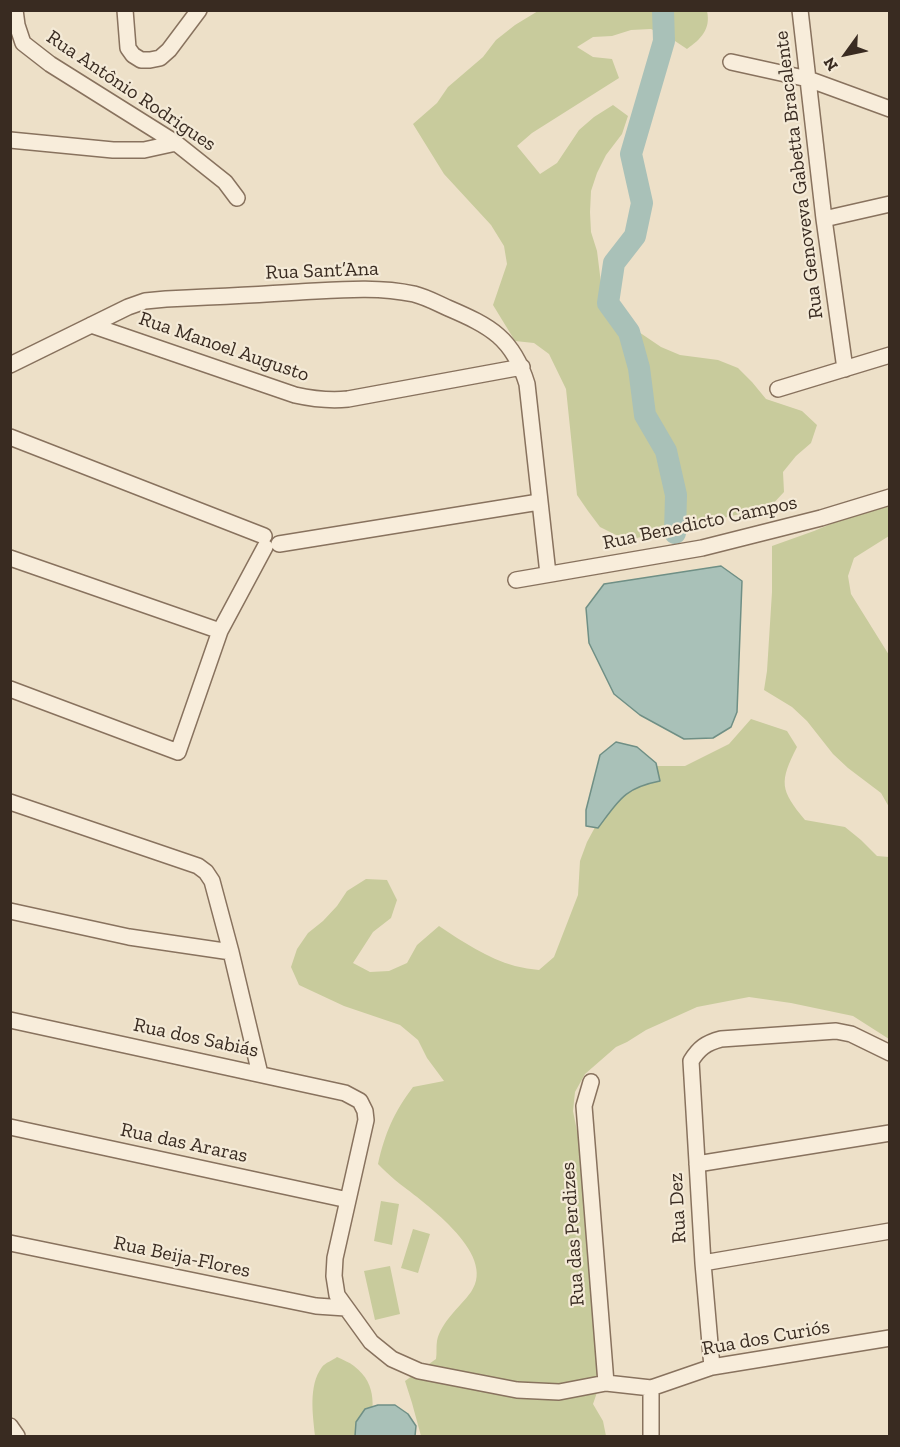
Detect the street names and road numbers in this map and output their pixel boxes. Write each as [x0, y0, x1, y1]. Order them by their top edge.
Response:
street label: Rua Antônio Rodrigues [42, 25, 220, 157]
street label: Rua Genoveva Gabetta Bracalente [769, 29, 829, 321]
street label: Rua Sant’Ana [265, 257, 379, 285]
street label: Rua Manoel Augusto [136, 307, 312, 387]
street label: Rua Benedicto Campos [601, 491, 799, 555]
street label: Rua dos Sabiás [131, 1013, 261, 1063]
street label: Rua das Araras [118, 1118, 250, 1168]
street label: Rua das Perdizes [556, 1161, 590, 1307]
street label: Rua Dez [664, 1172, 692, 1244]
street label: Rua Beija-Flores [112, 1231, 252, 1283]
street label: Rua dos Curiós [700, 1315, 832, 1361]

